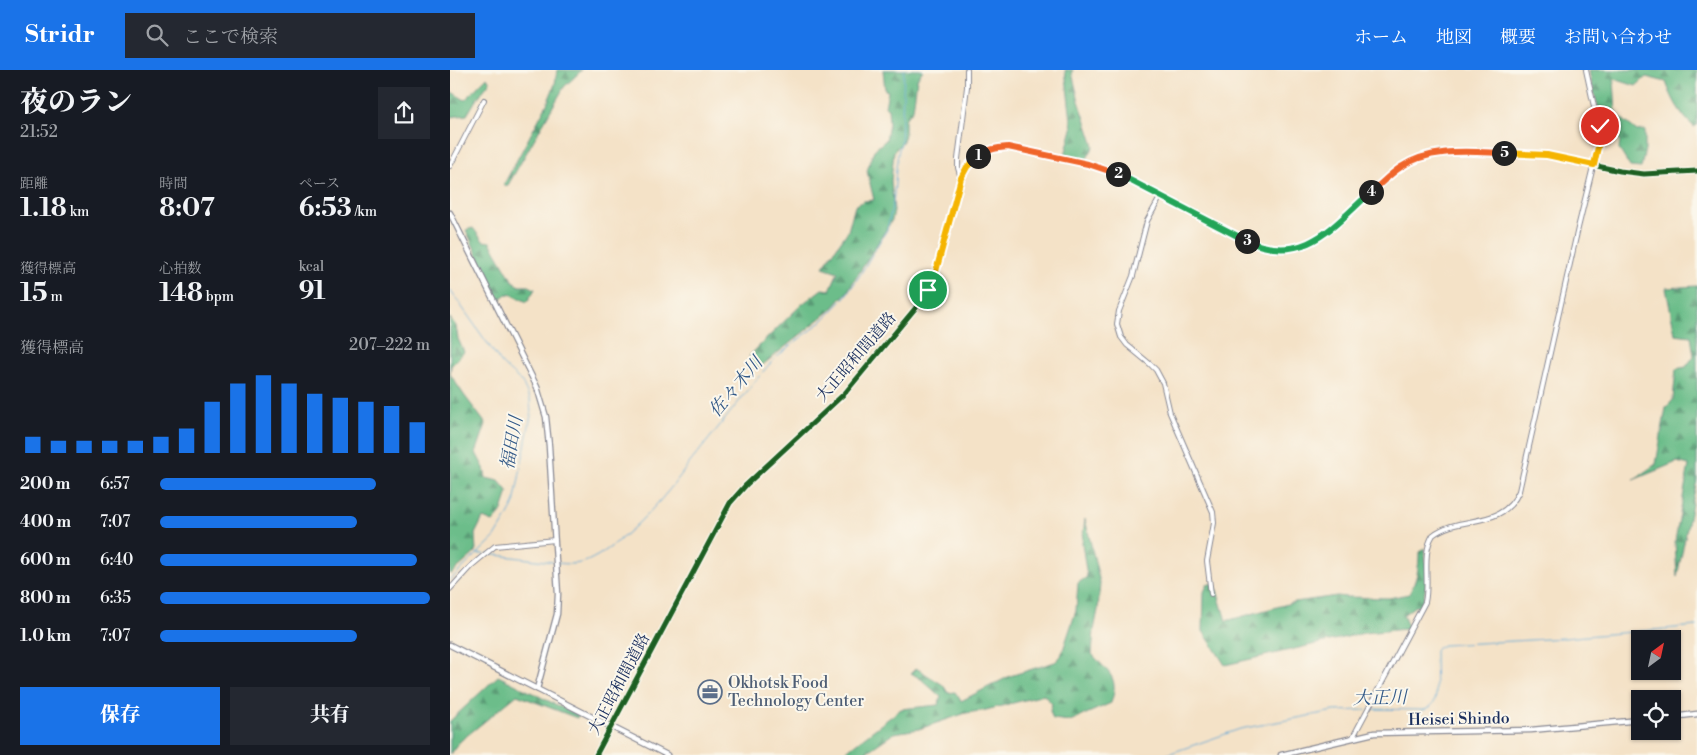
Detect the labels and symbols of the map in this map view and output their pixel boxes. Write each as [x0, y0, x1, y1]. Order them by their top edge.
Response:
pin [1579, 105, 1621, 147]
pin: 5 [1492, 140, 1516, 166]
pin: 1 [966, 144, 990, 168]
pin: 2 [1106, 162, 1130, 186]
pin: 4 [1358, 180, 1384, 204]
pin: 3 [1234, 228, 1260, 254]
pin [907, 269, 949, 311]
street label: 大正昭和間道路 [812, 308, 900, 406]
water label: 佐々木川 [704, 350, 769, 422]
water label: 福田川 [496, 412, 528, 472]
street label: 大正昭和間道路 [584, 630, 654, 738]
north arrow [1631, 630, 1681, 680]
place label: Okhotsk Food Technology Center [728, 673, 864, 711]
office icon: Okhotsk Food Technology Center [697, 679, 723, 705]
water label: 大正川 [1353, 686, 1409, 710]
street label: Heisei Shindo [1408, 708, 1510, 730]

